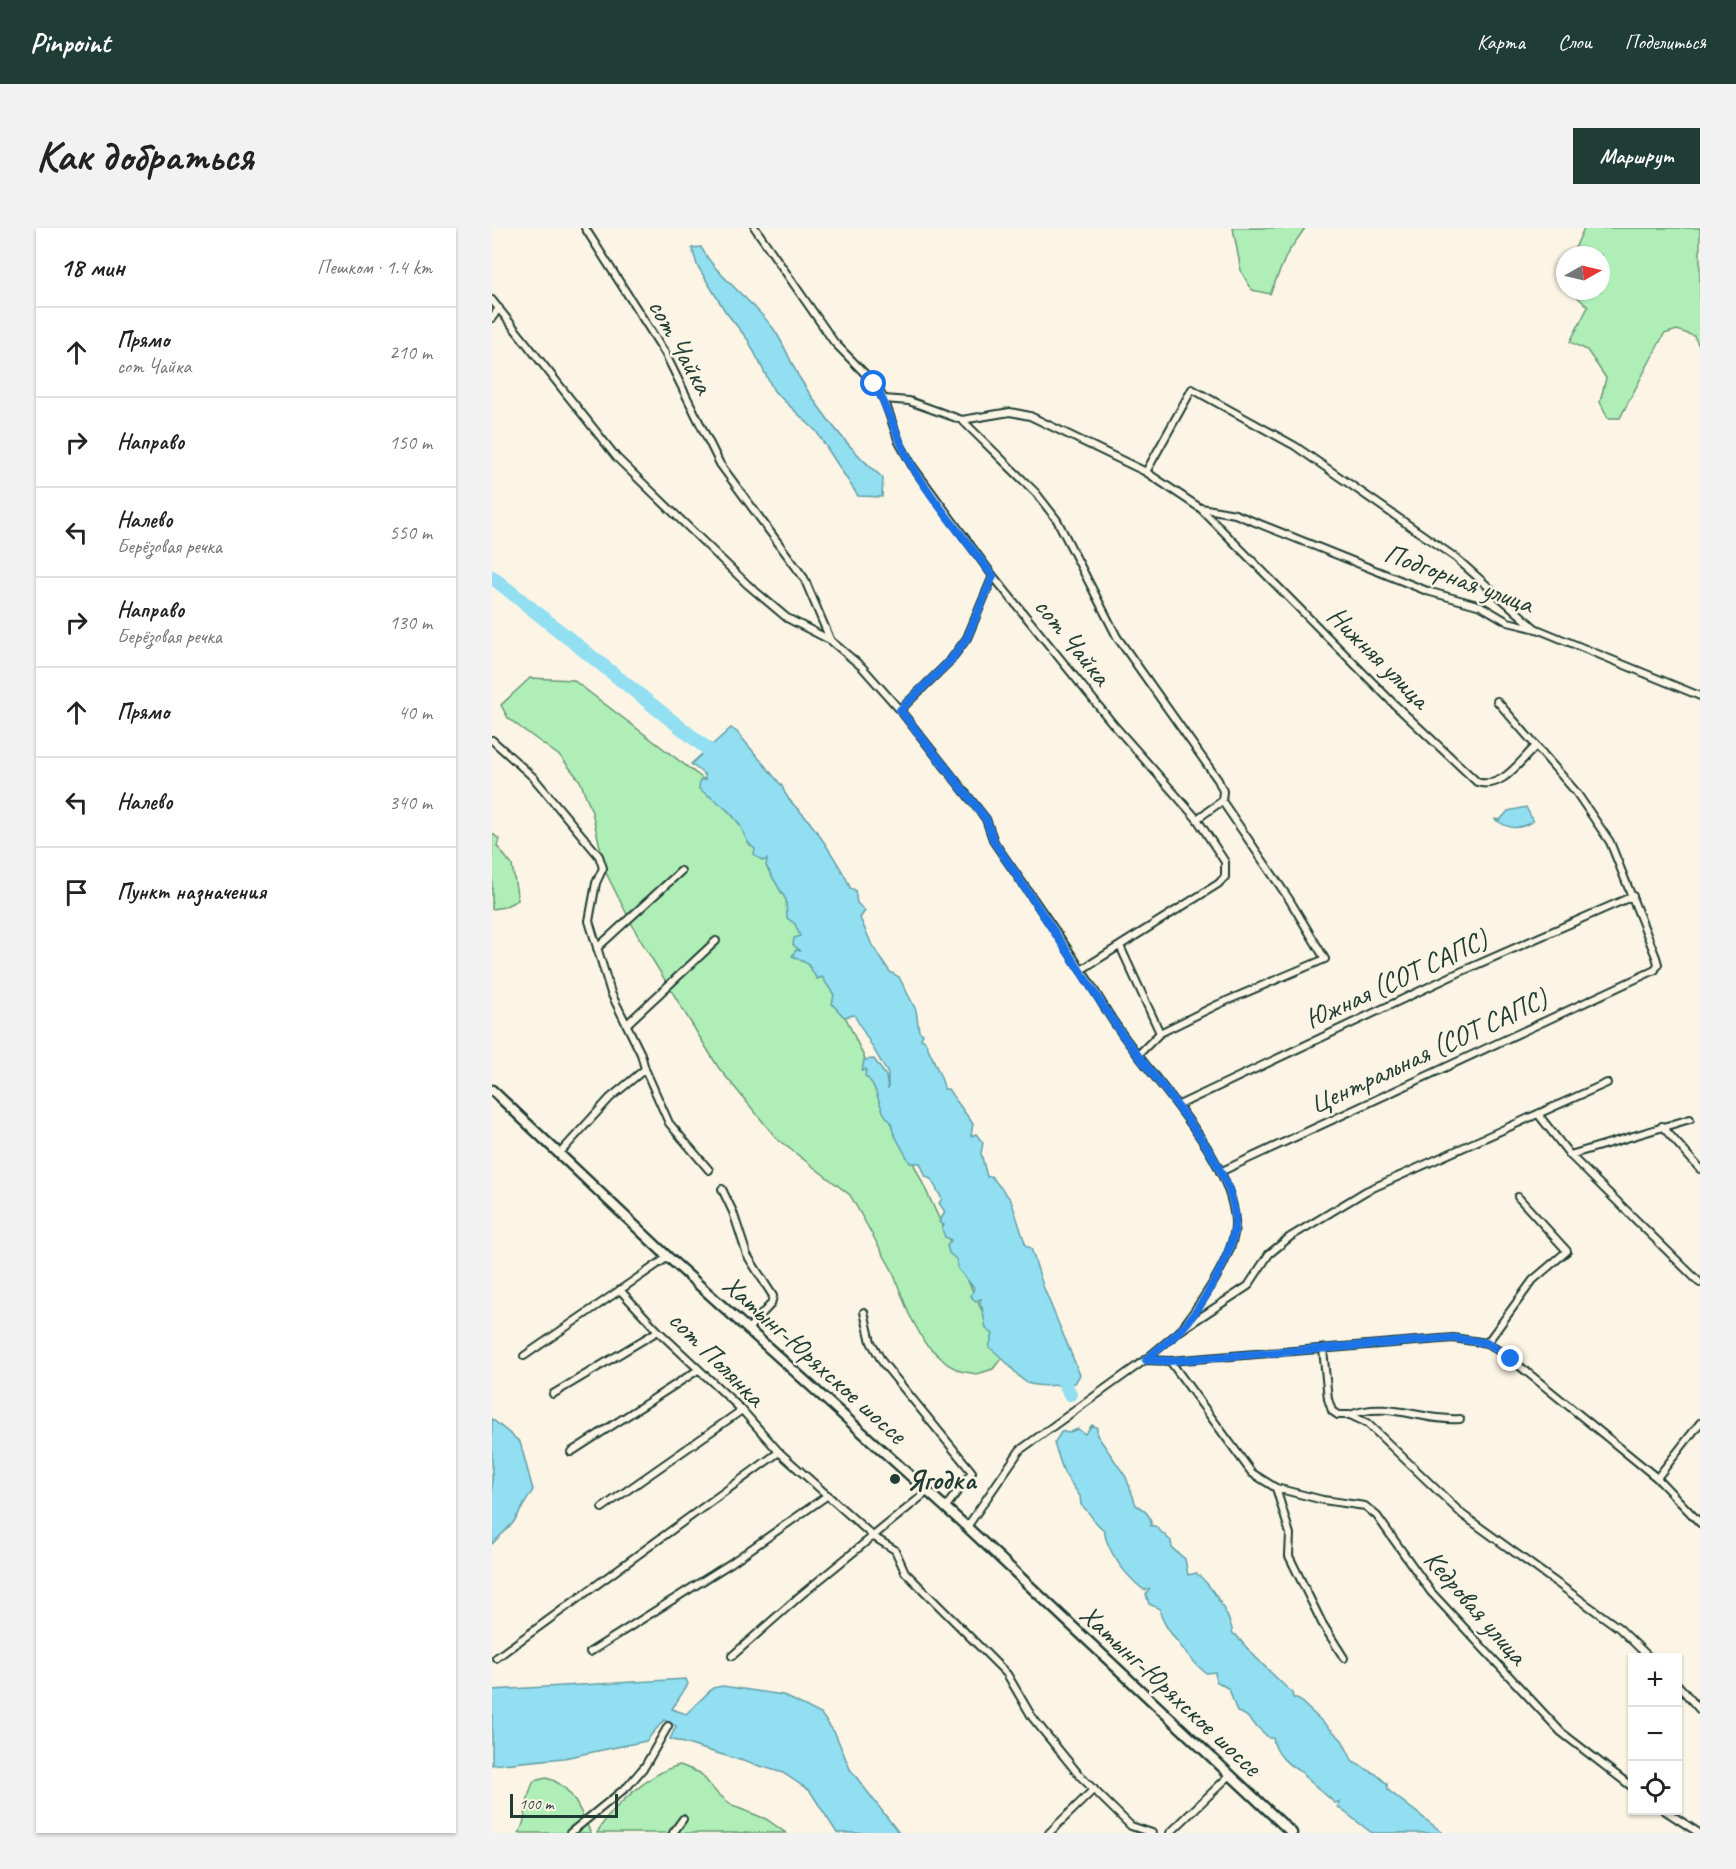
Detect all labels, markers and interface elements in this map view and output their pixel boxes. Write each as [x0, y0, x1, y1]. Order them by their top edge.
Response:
text: Pinpoint [30, 25, 110, 60]
text: Карта [1477, 29, 1525, 55]
text: Слои [1558, 29, 1592, 55]
text: Поделиться [1625, 29, 1706, 55]
button: Маршрут [1573, 128, 1700, 184]
text: Как добраться [36, 130, 253, 183]
north arrow [1556, 246, 1610, 300]
text: 18 мин [60, 251, 125, 284]
text: Пешком · 1.4 km [317, 255, 432, 280]
street label: сот Чайка [641, 292, 722, 401]
text: Прямо [117, 326, 169, 354]
icon: ahead [60, 336, 93, 369]
text: 210 m [389, 340, 432, 365]
text: сот Чайка [117, 354, 191, 379]
route start [860, 370, 886, 396]
icon: right [60, 426, 93, 459]
text: Направо [117, 428, 184, 456]
text: 150 m [389, 430, 432, 455]
text: Налево [117, 506, 173, 534]
icon: left [60, 516, 93, 549]
text: 550 m [389, 520, 432, 545]
text: Берёзовая речка [117, 534, 222, 559]
street label: Подгорная улица [1380, 535, 1540, 622]
street label: сот Чайка [1027, 590, 1120, 694]
text: Направо [117, 596, 184, 624]
street label: Нижняя улица [1320, 598, 1440, 718]
icon: right [60, 606, 93, 639]
text: 130 m [389, 610, 432, 635]
text: Берёзовая речка [117, 624, 222, 649]
icon: ahead [60, 696, 93, 729]
text: Прямо [117, 698, 169, 726]
text: 40 m [398, 700, 432, 725]
icon: left [60, 786, 93, 819]
text: Налево [117, 788, 173, 816]
text: 340 m [389, 790, 432, 815]
icon: arrive [60, 876, 93, 909]
text: Пункт назначения [117, 878, 266, 906]
street label: Южная (СОТ САПС) [1299, 921, 1494, 1037]
street label: Центральная (СОТ САПС) [1304, 980, 1554, 1121]
street label: Хатынг-Юряхское шоссе [716, 1267, 916, 1452]
street label: сот Полянка [661, 1302, 774, 1415]
route end [1497, 1345, 1523, 1371]
place label: Ягодка [907, 1462, 978, 1497]
marker: Ягодка [888, 1472, 902, 1486]
street label: Кедровая улица [1417, 1542, 1537, 1673]
street label: Хатынг-Юряхское шоссе [1073, 1597, 1271, 1785]
map controls [1628, 1653, 1682, 1815]
button: + [1628, 1653, 1682, 1707]
button: − [1628, 1707, 1682, 1761]
button: locate [1628, 1761, 1682, 1815]
scale bar [510, 1791, 618, 1818]
text: 100 m [519, 1794, 553, 1814]

